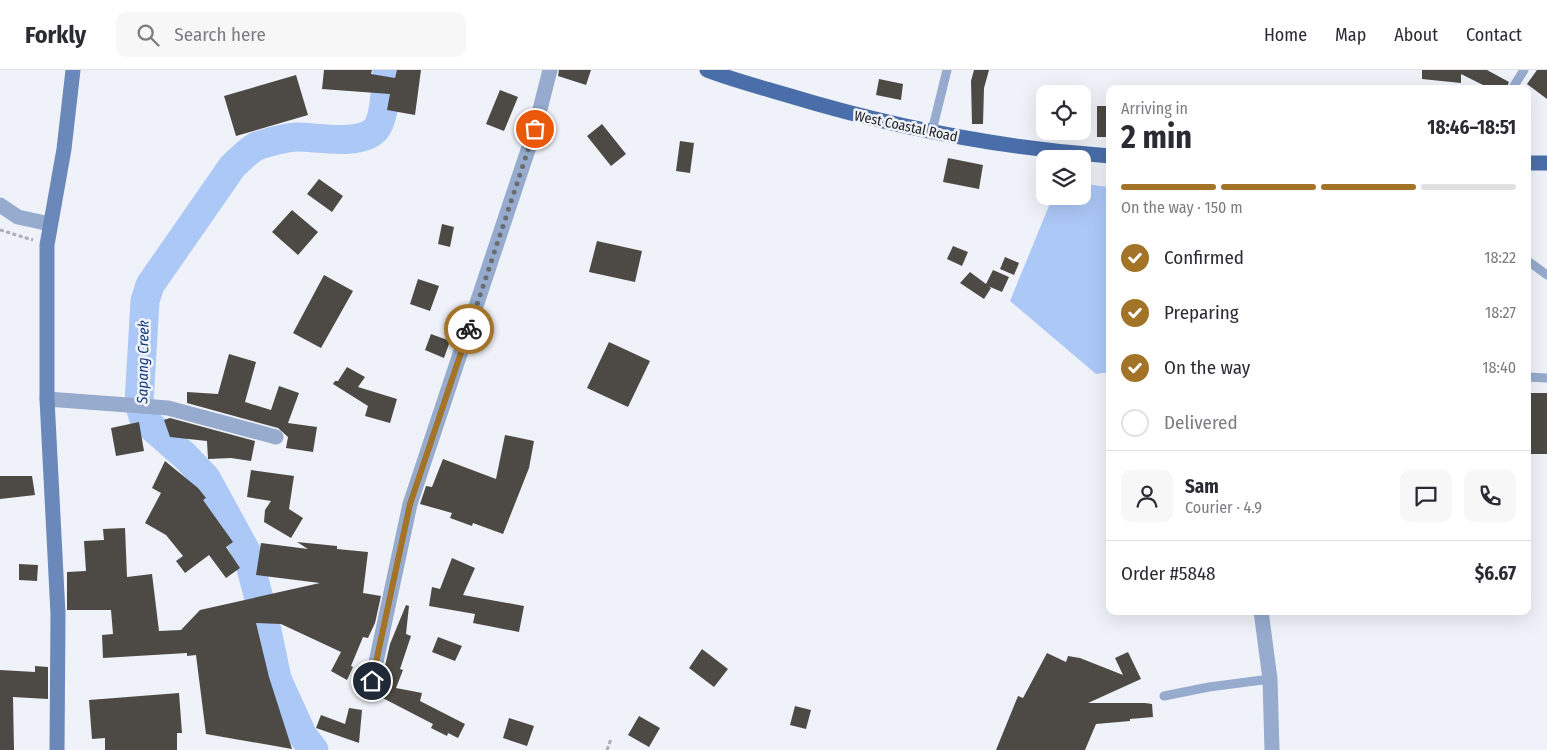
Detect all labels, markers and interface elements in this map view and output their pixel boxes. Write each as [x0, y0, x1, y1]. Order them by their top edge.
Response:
search box [116, 12, 466, 57]
text: Forkly [25, 21, 86, 49]
icon: search [134, 21, 162, 49]
text: Search here [174, 23, 266, 46]
text: Home [1264, 24, 1307, 46]
text: Map [1335, 24, 1366, 46]
text: About [1394, 24, 1438, 46]
text: Contact [1466, 24, 1522, 46]
map controls [1036, 85, 1091, 205]
button: locate [1036, 85, 1091, 140]
text: Arriving in [1121, 99, 1188, 118]
street label: West Coastal Road [853, 107, 959, 146]
pin [514, 108, 556, 150]
icon: bag [521, 115, 549, 143]
text: 18:46–18:51 [1427, 116, 1516, 139]
text: 2 min [1121, 118, 1192, 156]
button: layers [1036, 150, 1091, 205]
text: On the way · 150 m [1121, 198, 1242, 217]
icon: check [1121, 244, 1149, 272]
text: Confirmed [1164, 246, 1244, 269]
text: 18:22 [1484, 248, 1516, 267]
icon: check [1121, 299, 1149, 327]
text: Preparing [1164, 301, 1239, 324]
text: 18:27 [1485, 303, 1516, 322]
courier [444, 304, 494, 354]
icon: bike [455, 315, 483, 343]
water label: Sapang Creek [133, 319, 153, 405]
icon: check [1121, 354, 1149, 382]
text: On the way [1164, 356, 1250, 379]
text: 18:40 [1482, 358, 1516, 377]
text: Delivered [1164, 411, 1238, 434]
button: person [1121, 470, 1173, 522]
button: chat [1400, 470, 1452, 522]
button: phone [1464, 470, 1516, 522]
text: Sam [1185, 475, 1219, 498]
text: Courier · 4.9 [1185, 498, 1262, 517]
text: Order #5848 [1121, 562, 1216, 585]
text: $6.67 [1475, 562, 1516, 585]
pin [351, 660, 393, 702]
icon: home [358, 667, 386, 695]

